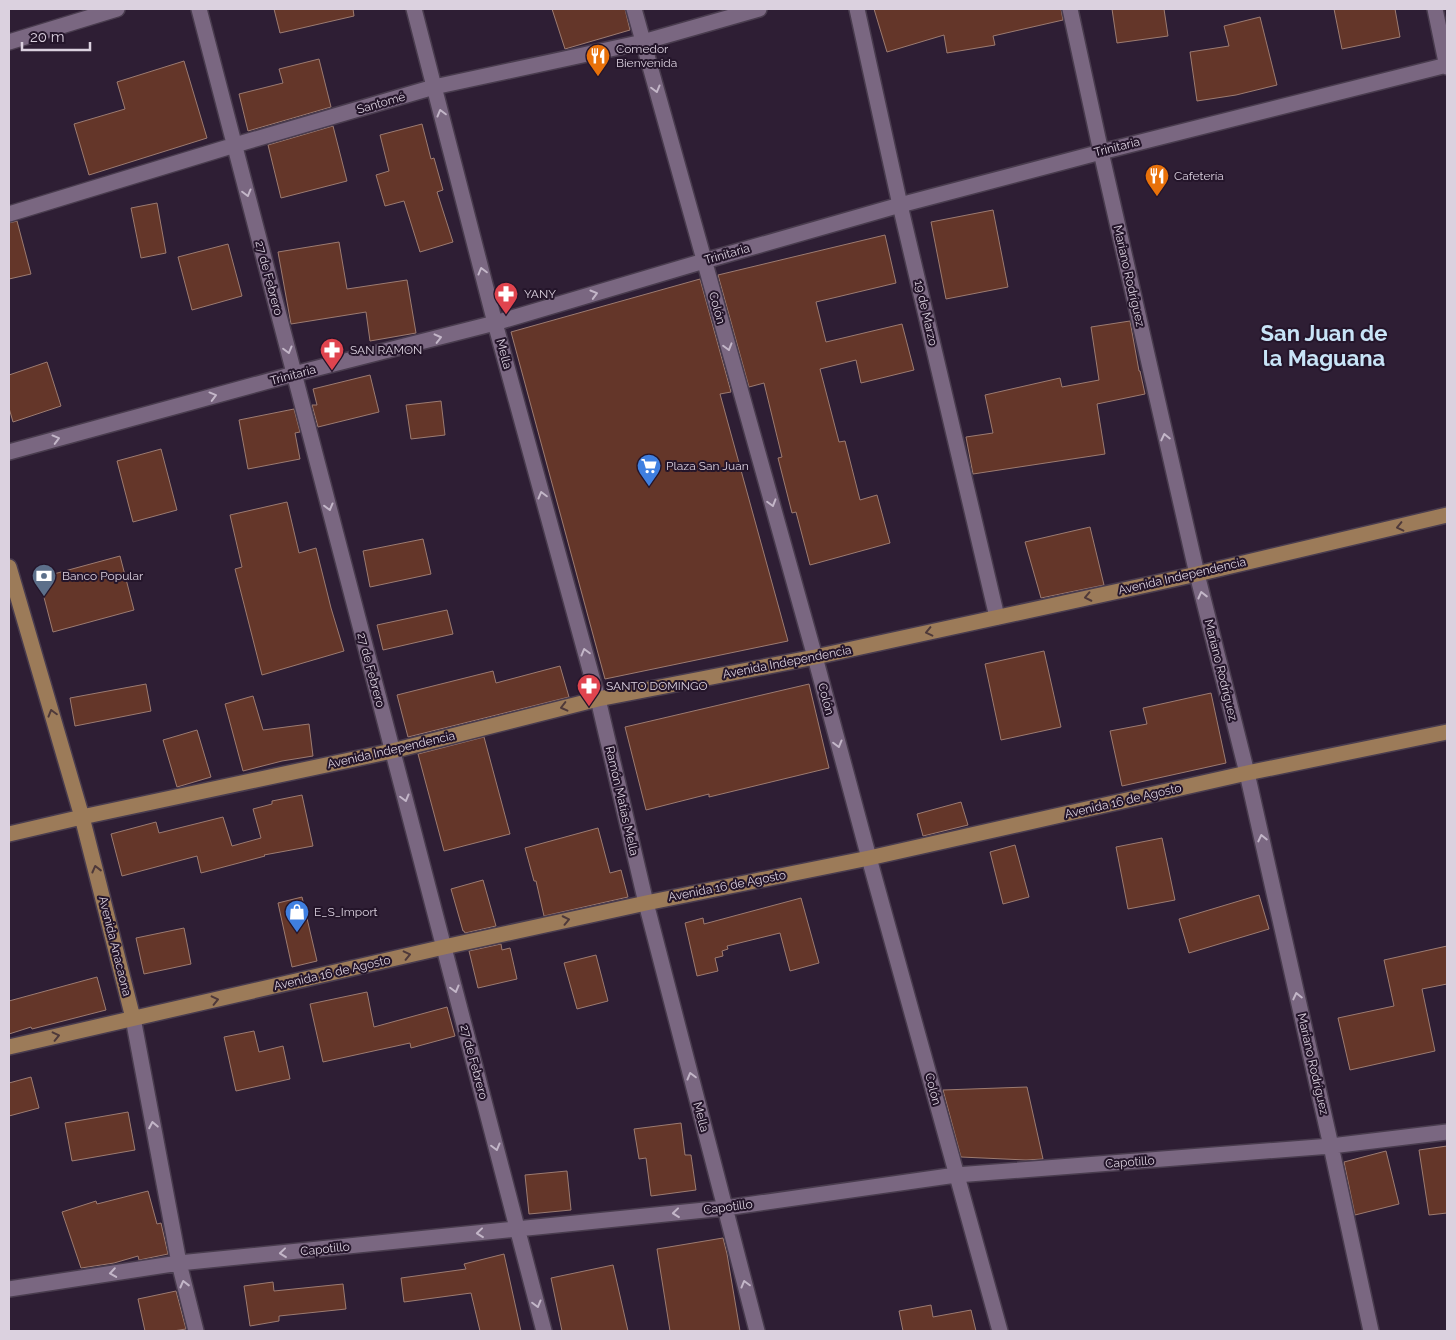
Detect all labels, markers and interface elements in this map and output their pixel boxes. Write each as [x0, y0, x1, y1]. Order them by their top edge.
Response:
scale bar [22, 20, 90, 52]
text: 20 m [30, 28, 65, 46]
place label: Comedor Bienvenida [616, 42, 677, 70]
restaurant icon: Comedor Bienvenida [585, 43, 611, 77]
one-way arrow [651, 84, 661, 92]
street label: Santomé [355, 89, 407, 117]
one-way arrow [436, 110, 446, 118]
street label: Trinitaria [1093, 135, 1141, 159]
restaurant icon: Cafetería [1144, 163, 1170, 197]
place label: Cafetería [1174, 169, 1224, 183]
one-way arrow [241, 188, 252, 197]
street label: Mariano Rodríguez [1110, 224, 1148, 328]
street label: 27 de Febrero [252, 239, 286, 317]
street label: Trinitaria [703, 241, 751, 267]
one-way arrow [477, 267, 487, 275]
street label: 19 de Marzo [912, 279, 940, 347]
pharmacy icon: YANY [493, 281, 519, 315]
place label: YANY [524, 287, 556, 301]
one-way arrow [589, 289, 598, 299]
street label: Colón [706, 290, 728, 326]
district label: San Juan de la Maguana [1261, 320, 1387, 371]
one-way arrow [433, 333, 441, 343]
pharmacy icon: SAN RAMON [319, 337, 345, 371]
street label: Mella [493, 337, 515, 371]
one-way arrow [722, 342, 732, 350]
place label: SAN RAMON [350, 343, 422, 357]
one-way arrow [282, 345, 293, 354]
street label: Trinitaria [269, 362, 317, 388]
one-way arrow [208, 392, 216, 402]
one-way arrow [1160, 432, 1171, 441]
one-way arrow [51, 434, 60, 445]
supermarket icon: Plaza San Juan [636, 453, 662, 487]
place label: Plaza San Juan [666, 459, 749, 473]
one-way arrow [538, 491, 548, 500]
one-way arrow [766, 498, 776, 507]
one-way arrow [323, 503, 334, 512]
one-way arrow [1395, 521, 1404, 532]
street label: Avenida Independencia [1117, 554, 1247, 598]
bank icon: Banco Popular [31, 563, 57, 597]
place label: Banco Popular [62, 569, 144, 583]
one-way arrow [1197, 591, 1208, 600]
one-way arrow [1083, 592, 1092, 602]
street label: Mariano Rodríguez [1202, 618, 1240, 722]
one-way arrow [925, 626, 933, 637]
street label: 27 de Febrero [354, 631, 388, 709]
street label: Avenida Independencia [721, 643, 853, 681]
one-way arrow [581, 648, 591, 656]
pharmacy icon: SANTO DOMINGO [576, 673, 602, 707]
place label: SANTO DOMINGO [606, 679, 708, 693]
street label: Colón [815, 681, 837, 717]
one-way arrow [561, 702, 569, 712]
one-way arrow [47, 709, 57, 718]
street label: Avenida Independencia [326, 728, 456, 772]
one-way arrow [832, 740, 843, 749]
street label: Ramón Matías Mella [603, 745, 641, 857]
street label: Avenida 16 de Agosto [1063, 781, 1183, 821]
one-way arrow [399, 794, 410, 803]
one-way arrow [1257, 833, 1267, 842]
one-way arrow [91, 866, 101, 874]
street label: Avenida 16 de Agosto [667, 868, 787, 904]
street label: Avenida Anacaona [96, 894, 134, 998]
shop icon: E_S_Import [284, 899, 310, 933]
place label: E_S_Import [314, 905, 378, 919]
one-way arrow [561, 916, 570, 926]
one-way arrow [403, 950, 412, 961]
street label: Avenida 16 de Agosto [272, 953, 392, 993]
one-way arrow [449, 985, 460, 994]
one-way arrow [1292, 992, 1303, 1001]
one-way arrow [210, 995, 219, 1006]
street label: Mariano Rodríguez [1294, 1012, 1332, 1116]
street label: 27 de Febrero [457, 1023, 491, 1101]
one-way arrow [52, 1031, 61, 1042]
street label: Colón [922, 1071, 944, 1107]
one-way arrow [686, 1072, 696, 1081]
street label: Mella [690, 1100, 712, 1134]
one-way arrow [148, 1120, 159, 1129]
one-way arrow [490, 1142, 501, 1151]
street label: Capotillo [1105, 1153, 1155, 1171]
street label: Capotillo [703, 1197, 753, 1217]
one-way arrow [672, 1207, 680, 1218]
one-way arrow [476, 1228, 484, 1239]
street label: Capotillo [300, 1239, 350, 1259]
one-way arrow [279, 1247, 287, 1258]
one-way arrow [109, 1267, 118, 1277]
one-way arrow [179, 1279, 190, 1288]
one-way arrow [740, 1280, 751, 1289]
one-way arrow [531, 1299, 541, 1307]

